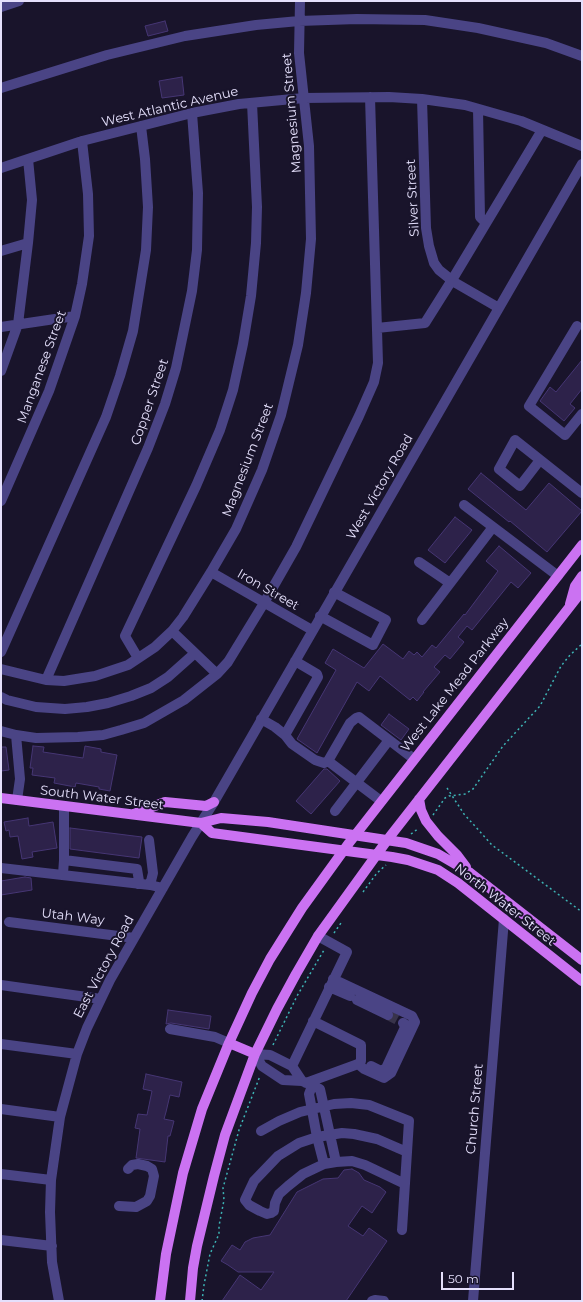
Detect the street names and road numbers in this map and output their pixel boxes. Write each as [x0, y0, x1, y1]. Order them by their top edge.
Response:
street label: Magnesium Street [279, 52, 305, 174]
street label: West Atlantic Avenue [100, 84, 240, 130]
street label: Silver Street [403, 159, 423, 237]
street label: Manganese Street [14, 308, 70, 426]
street label: Copper Street [128, 357, 172, 447]
street label: Magnesium Street [219, 401, 277, 519]
street label: West Victory Road [343, 432, 417, 542]
street label: Iron Street [234, 566, 302, 614]
street label: West Lake Mead Parkway [398, 615, 512, 755]
street label: South Water Street [39, 783, 165, 813]
street label: North Water Street [451, 861, 559, 949]
street label: Utah Way [41, 905, 105, 929]
street label: East Victory Road [70, 913, 138, 1021]
street label: Church Street [463, 1063, 487, 1155]

